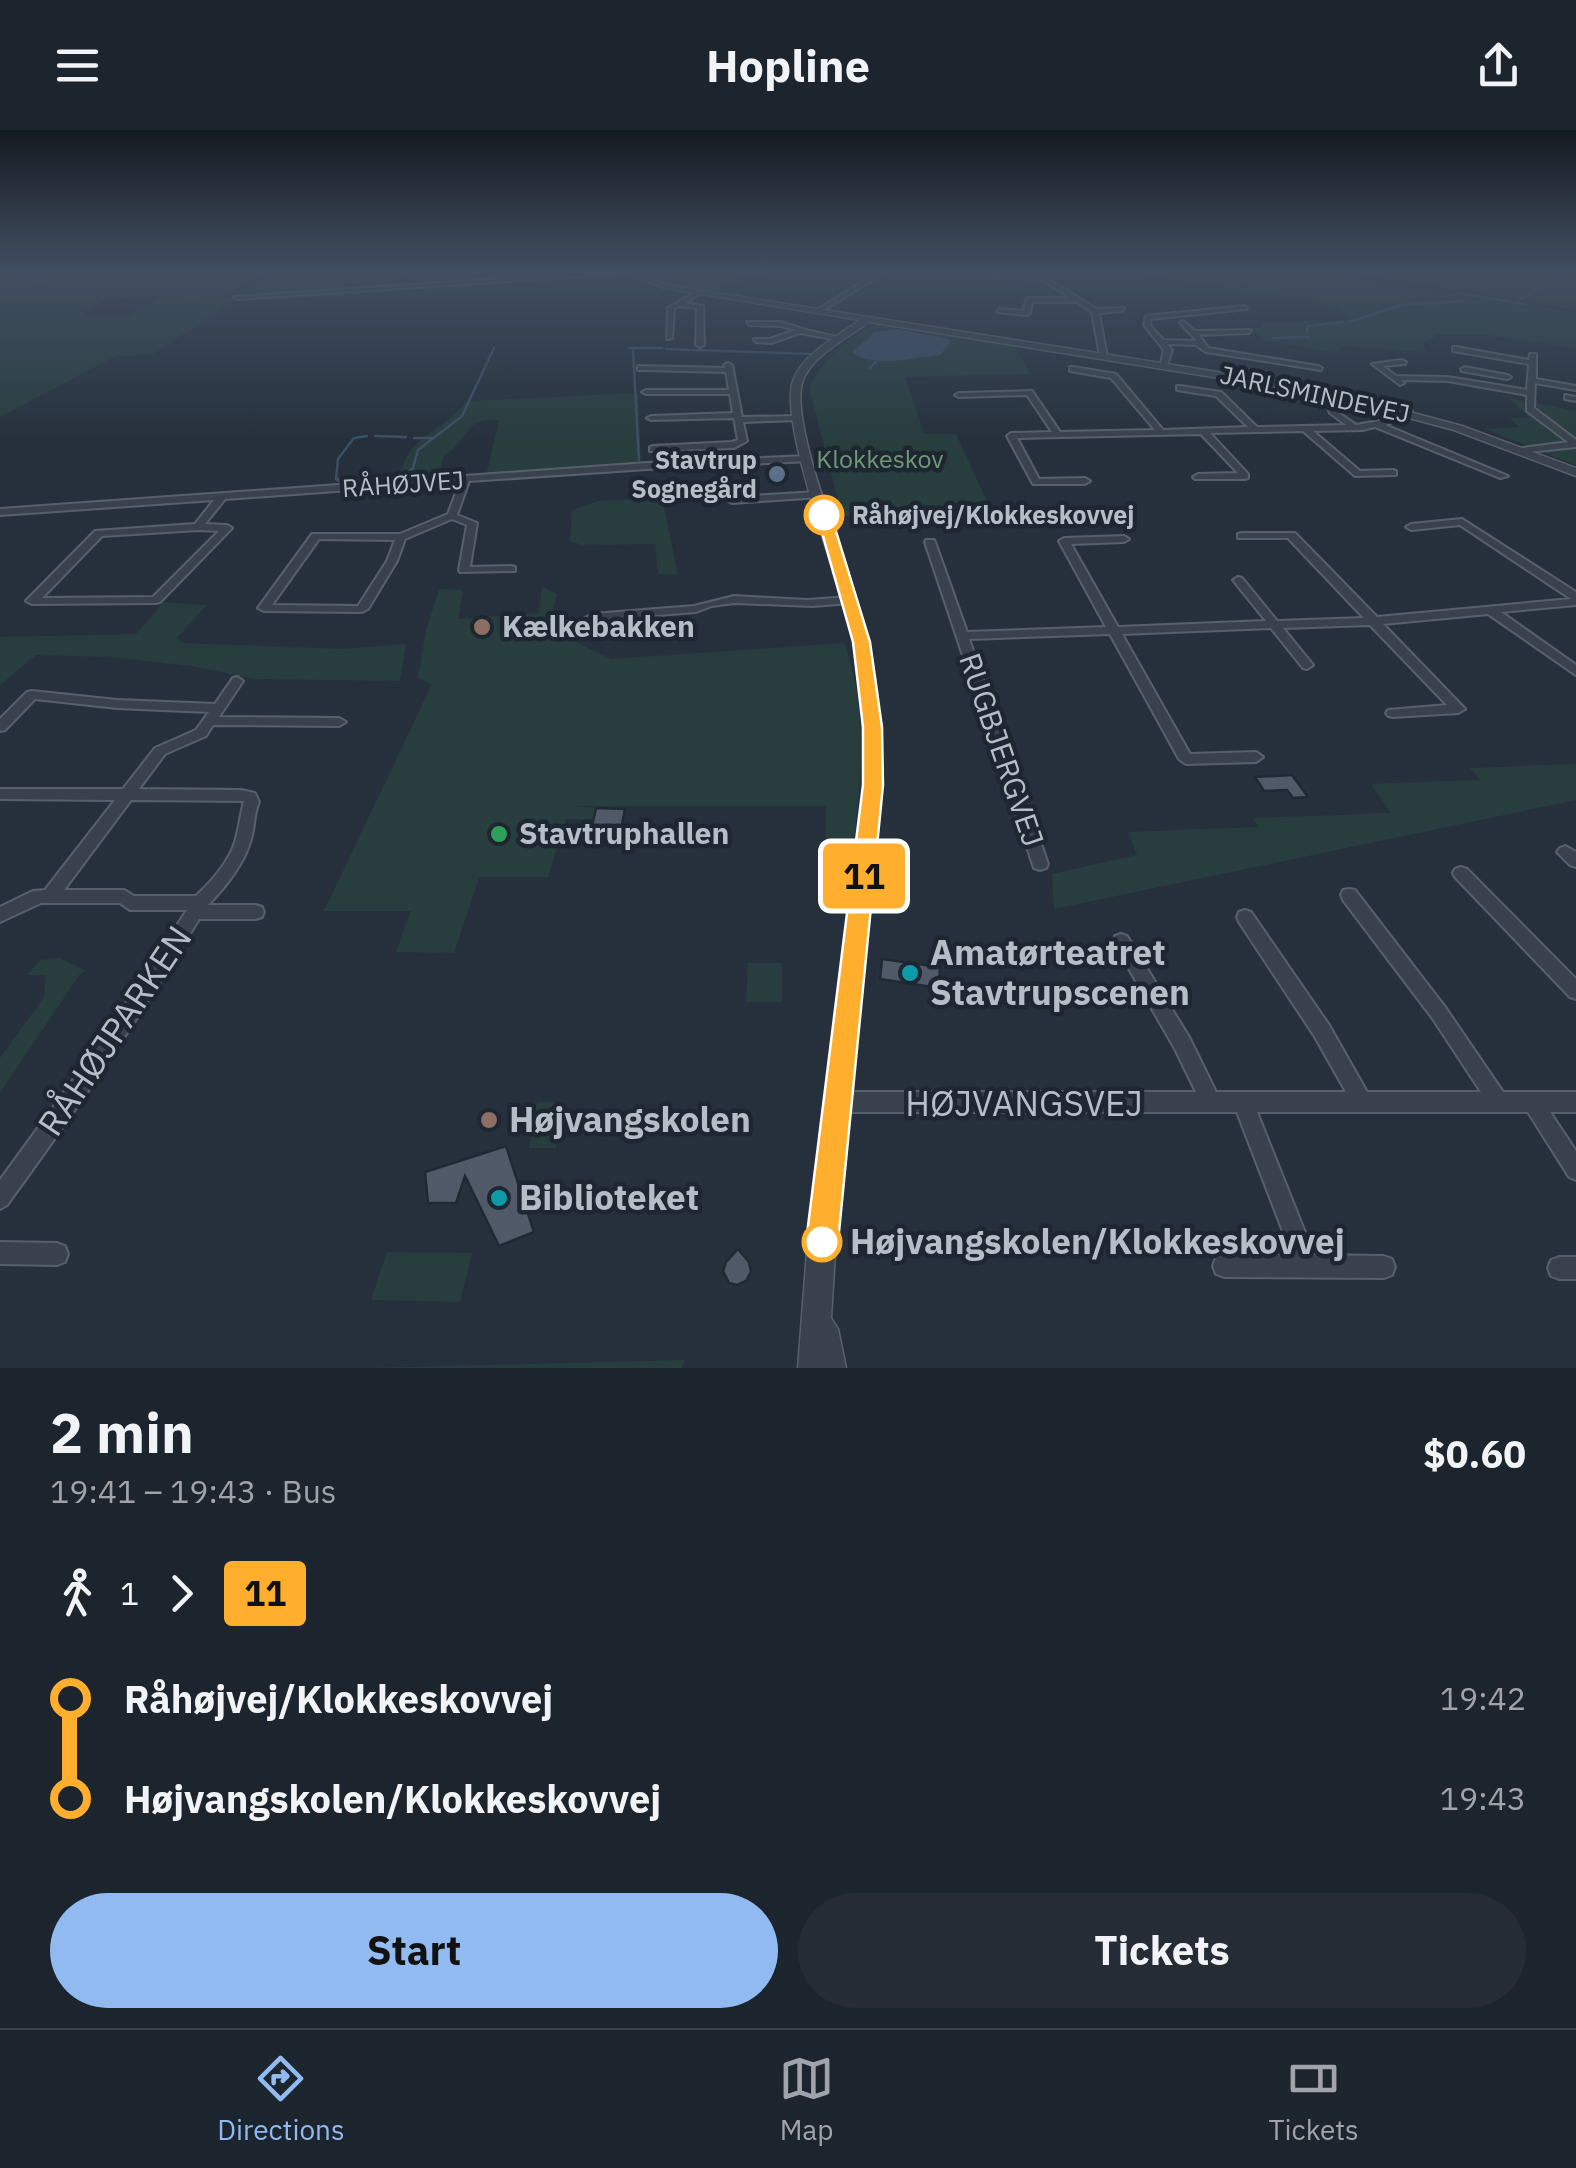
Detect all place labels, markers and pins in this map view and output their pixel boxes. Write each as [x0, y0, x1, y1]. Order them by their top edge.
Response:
place label: Stavtrup Sognegård [631, 443, 757, 505]
marker: Stavtrup Sognegård [766, 463, 788, 485]
marker: Råhøjvej/Klokkeskovvej [805, 496, 843, 534]
place label: Råhøjvej/Klokkeskovvej [852, 498, 1134, 531]
place label: Kælkebakken [502, 606, 695, 645]
marker: Kælkebakken [471, 616, 493, 638]
place label: Stavtruphallen [519, 813, 729, 852]
marker: Stavtruphallen [488, 823, 510, 845]
place label: Amatørteatret Stavtrupscenen [930, 929, 1190, 1015]
marker: Amatørteatret Stavtrupscenen [899, 962, 921, 984]
place label: Højvangskolen [509, 1096, 751, 1142]
marker: Højvangskolen [478, 1109, 500, 1131]
place label: Biblioteket [519, 1174, 699, 1220]
marker: Biblioteket [488, 1187, 510, 1209]
place label: Højvangskolen/Klokkeskovvej [850, 1218, 1345, 1264]
marker: Højvangskolen/Klokkeskovvej [803, 1223, 841, 1261]

